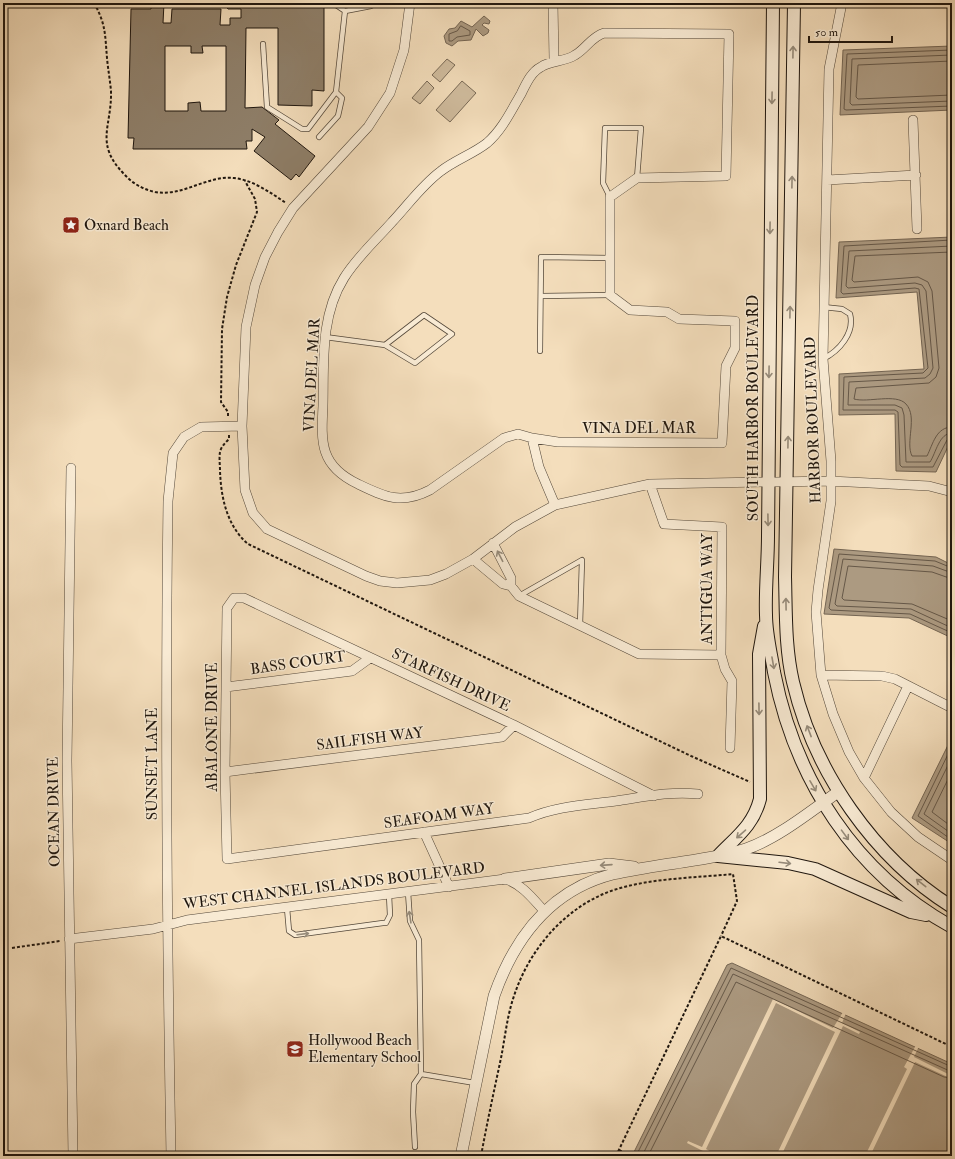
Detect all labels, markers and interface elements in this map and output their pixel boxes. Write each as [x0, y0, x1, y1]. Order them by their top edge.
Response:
scale bar [809, 18, 892, 44]
text: 50 m [815, 25, 839, 40]
one-way arrow [789, 46, 797, 59]
one-way arrow [768, 91, 776, 104]
one-way arrow [788, 176, 796, 189]
place icon: Oxnard Beach [61, 215, 81, 235]
place label: Oxnard Beach [84, 216, 169, 235]
one-way arrow [766, 221, 774, 234]
street label: SOUTH HARBOR BOULEVARD [744, 295, 763, 521]
one-way arrow [786, 306, 794, 319]
street label: VINA DEL MAR [300, 316, 325, 432]
street label: HARBOR BOULEVARD [801, 336, 825, 504]
one-way arrow [765, 365, 773, 378]
street label: VINA DEL MAR [582, 419, 697, 438]
one-way arrow [785, 436, 792, 449]
one-way arrow [764, 513, 772, 526]
street label: ANTIGUA WAY [698, 533, 717, 646]
one-way arrow [496, 551, 504, 563]
one-way arrow [782, 598, 790, 611]
street label: STARFISH DRIVE [389, 644, 514, 716]
street label: BASS COURT [249, 647, 347, 679]
one-way arrow [769, 656, 777, 669]
street label: ABALONE DRIVE [203, 662, 222, 793]
one-way arrow [756, 702, 763, 715]
street label: SUNSET LANE [143, 707, 162, 820]
street label: SAILFISH WAY [315, 723, 425, 755]
one-way arrow [805, 726, 813, 738]
street label: OCEAN DRIVE [44, 756, 64, 867]
one-way arrow [809, 780, 817, 792]
street label: SEAFOAM WAY [383, 799, 496, 833]
one-way arrow [736, 829, 746, 838]
one-way arrow [841, 829, 849, 840]
street label: WEST CHANNEL ISLANDS BOULEVARD [181, 858, 486, 914]
one-way arrow [778, 859, 791, 866]
one-way arrow [599, 861, 612, 868]
one-way arrow [915, 879, 926, 888]
one-way arrow [406, 911, 414, 924]
one-way arrow [296, 930, 309, 937]
place label: Hollywood Beach Elementary School [308, 1031, 421, 1067]
school or university icon: Hollywood Beach Elementary School [285, 1039, 305, 1059]

